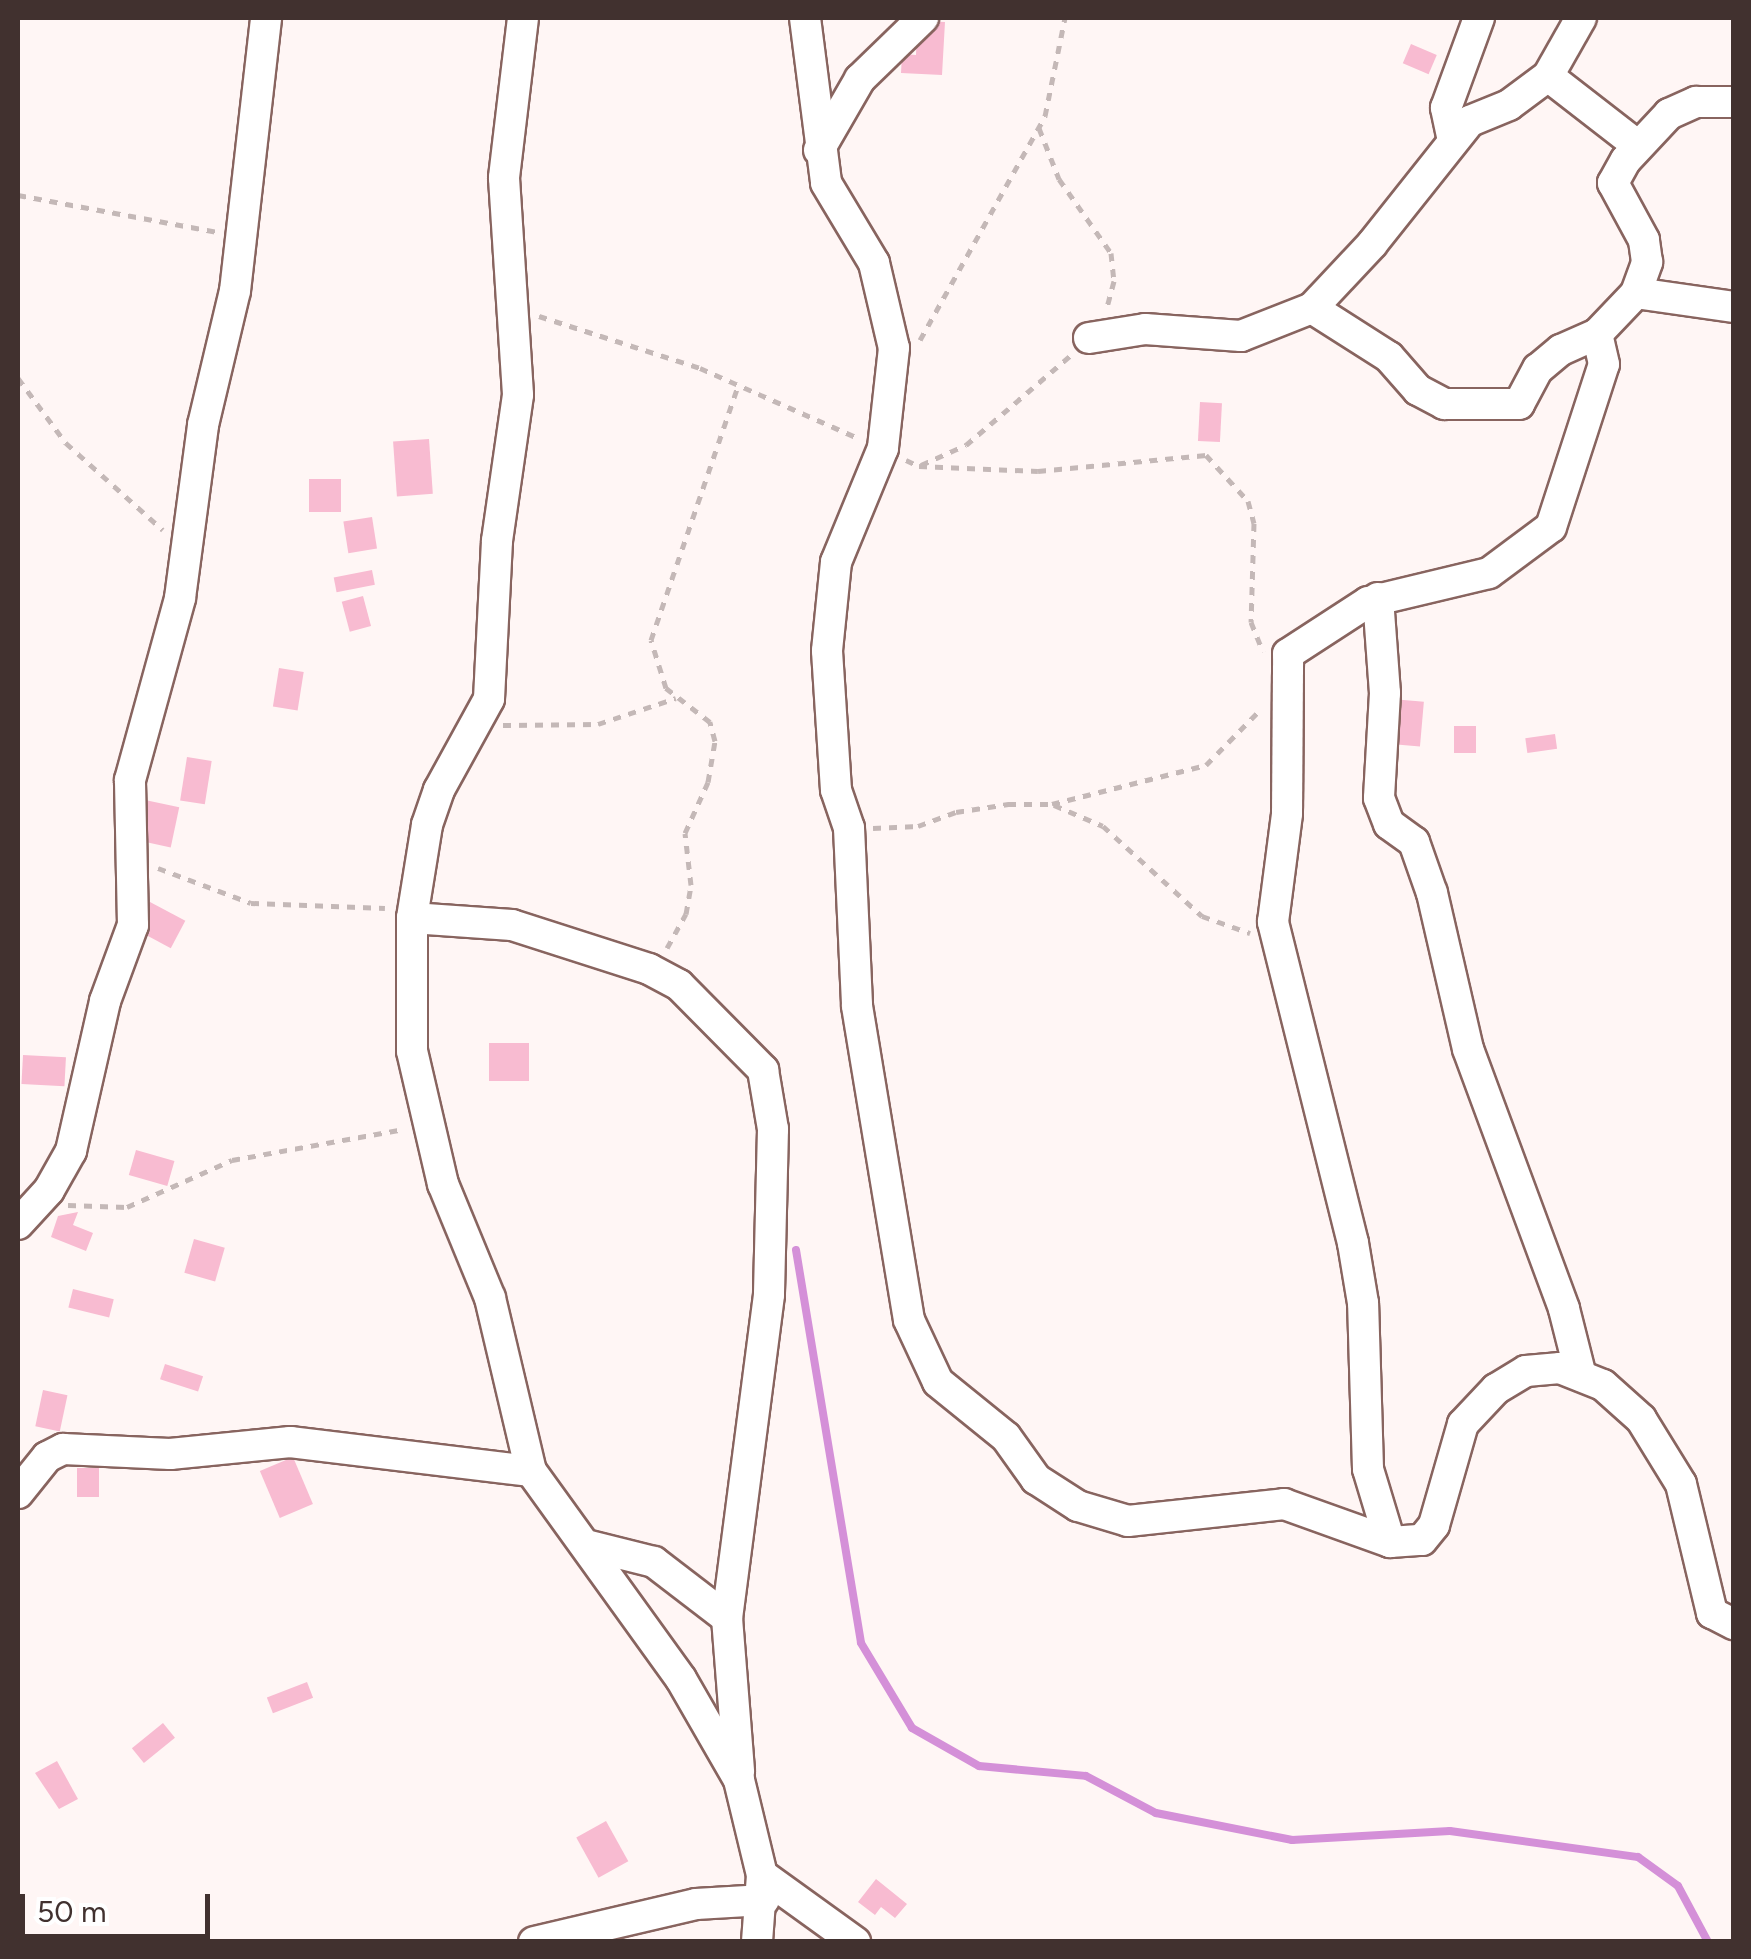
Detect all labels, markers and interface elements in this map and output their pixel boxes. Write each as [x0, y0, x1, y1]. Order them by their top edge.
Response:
scale bar [25, 1874, 215, 1936]
text: 50 m [37, 1893, 106, 1930]

